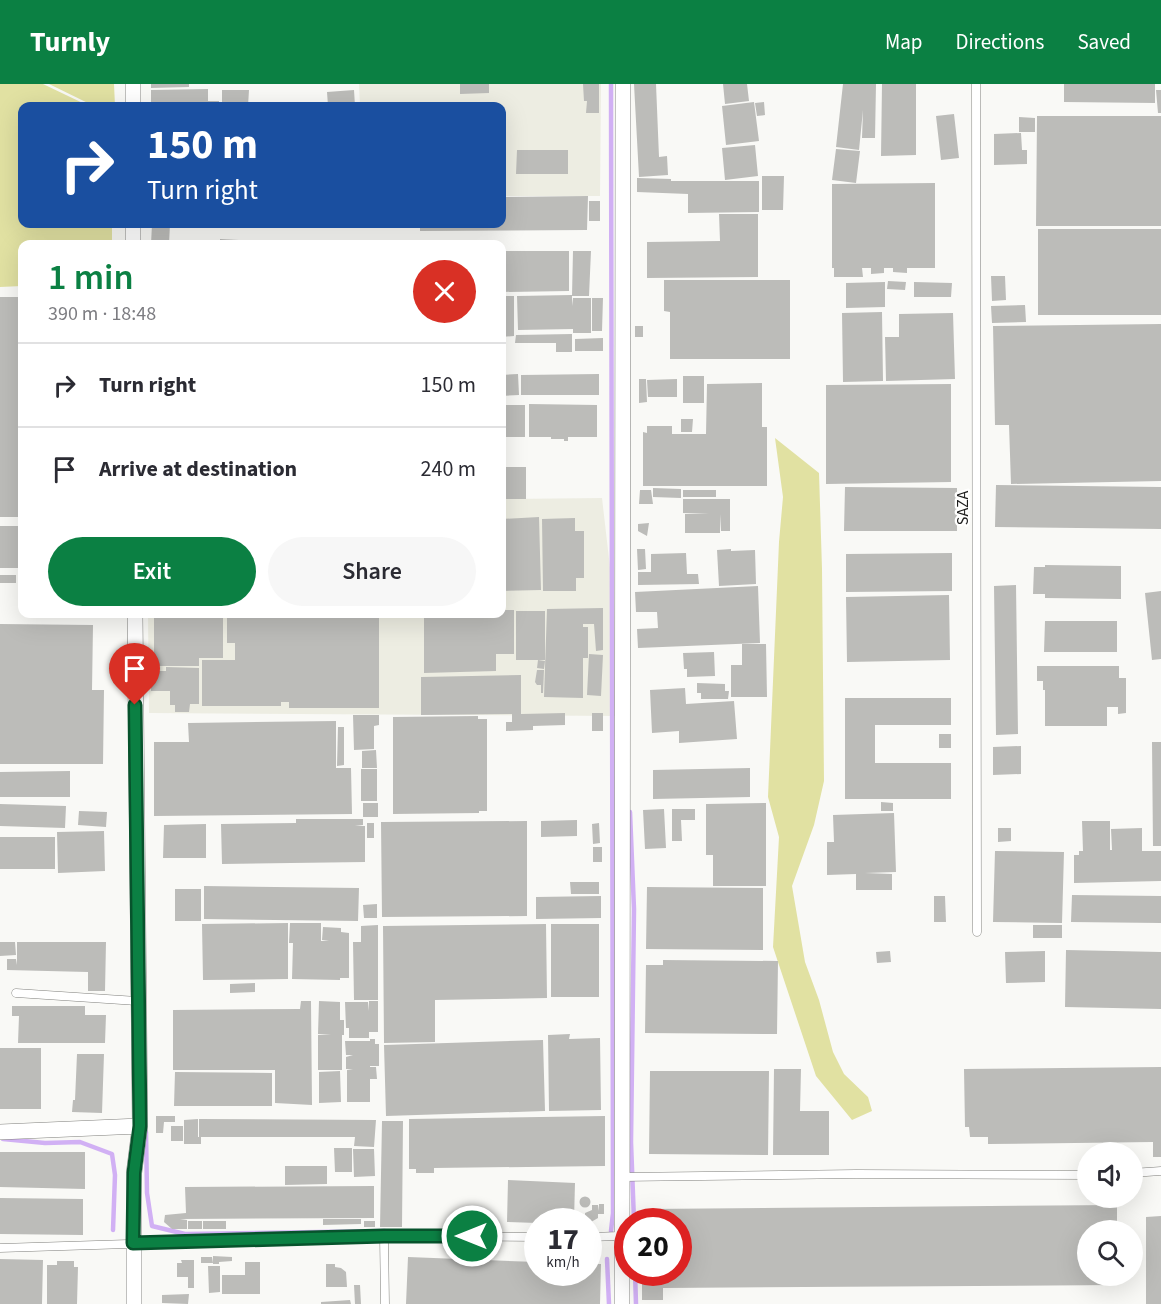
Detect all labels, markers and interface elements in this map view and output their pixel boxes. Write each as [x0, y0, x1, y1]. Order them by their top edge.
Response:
text: Turnly [30, 22, 110, 62]
text: Map [885, 27, 923, 57]
text: Directions [956, 27, 1044, 57]
text: Saved [1077, 27, 1131, 57]
text: 150 m [147, 115, 258, 175]
icon: right [48, 126, 126, 204]
text: Turn right [147, 171, 258, 210]
text: 1 min [48, 252, 134, 303]
button: close [413, 260, 476, 323]
text: 390 m · 18:48 [48, 300, 156, 328]
icon: right [48, 369, 81, 402]
text: Turn right [99, 369, 196, 401]
text: 150 m [421, 369, 476, 401]
icon: arrive [48, 453, 81, 486]
text: Arrive at destination [99, 453, 297, 485]
text: 240 m [421, 453, 476, 485]
street label: SAZA [952, 491, 974, 525]
button: Exit [48, 537, 256, 606]
button: Share [268, 537, 476, 606]
pin [109, 643, 160, 705]
icon: arrive [118, 652, 151, 685]
map controls [1077, 1142, 1143, 1286]
button: sound [1077, 1142, 1143, 1208]
position arrow [440, 1204, 504, 1268]
speed limit sign: 20 [614, 1208, 692, 1286]
text: 17 [547, 1218, 579, 1261]
button: search [1077, 1220, 1143, 1286]
text: km/h [546, 1252, 580, 1273]

